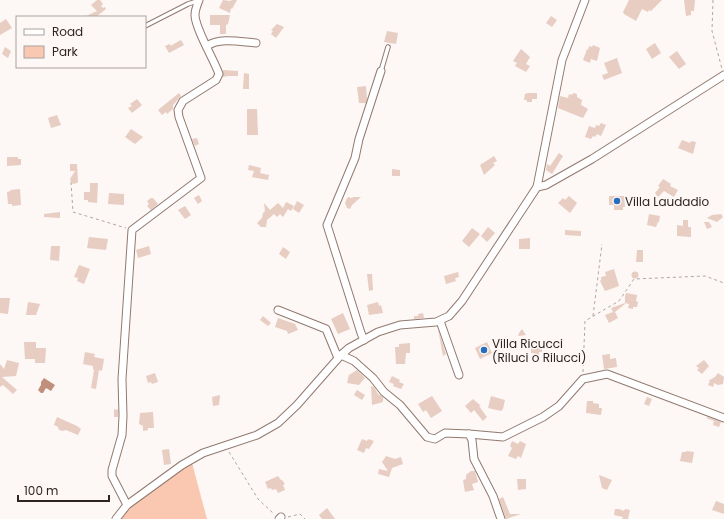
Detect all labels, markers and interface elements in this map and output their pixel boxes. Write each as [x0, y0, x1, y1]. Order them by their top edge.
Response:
legend [16, 16, 146, 68]
text: Road [52, 23, 83, 40]
text: Park [52, 43, 79, 60]
place label: Villa Laudadio [625, 193, 710, 210]
marker: Villa Laudadio [612, 196, 622, 206]
place label: Villa Ricucci (Riluci o Rilucci) [492, 335, 587, 366]
marker: Villa Ricucci (Riluci o Rilucci) [479, 345, 489, 355]
scale bar [18, 477, 109, 503]
text: 100 m [24, 482, 58, 499]

